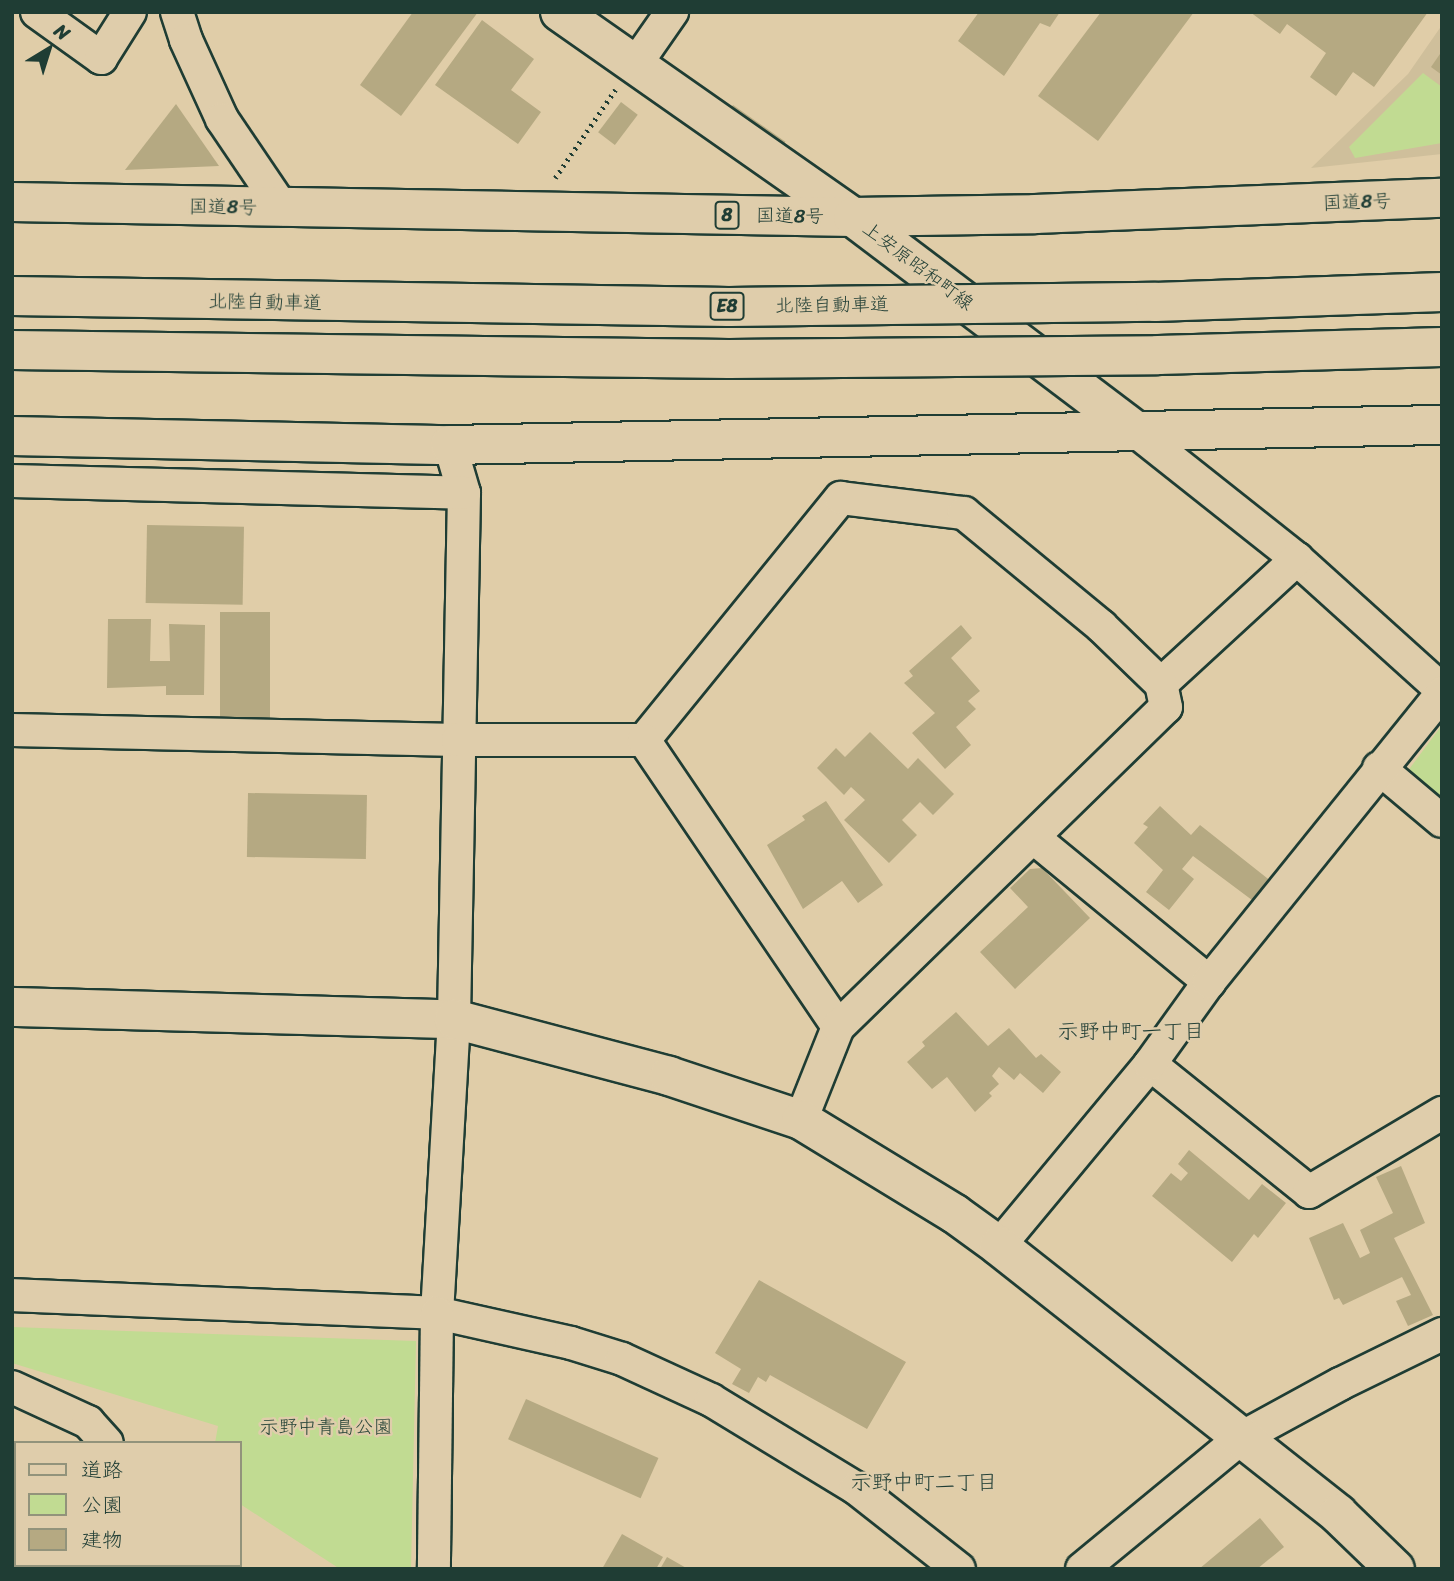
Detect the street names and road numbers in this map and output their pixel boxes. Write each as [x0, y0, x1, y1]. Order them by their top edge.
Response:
street label: 国道8号 [1322, 189, 1392, 215]
street label: 国道8号 [189, 195, 257, 219]
road number: 8 [713, 200, 741, 230]
street label: 国道8号 [756, 204, 824, 228]
street label: 上安原昭和町線 [858, 217, 978, 315]
street label: 北陸自動車道 [208, 290, 322, 314]
road number: E8 [710, 292, 744, 320]
street label: 北陸自動車道 [775, 293, 889, 317]

